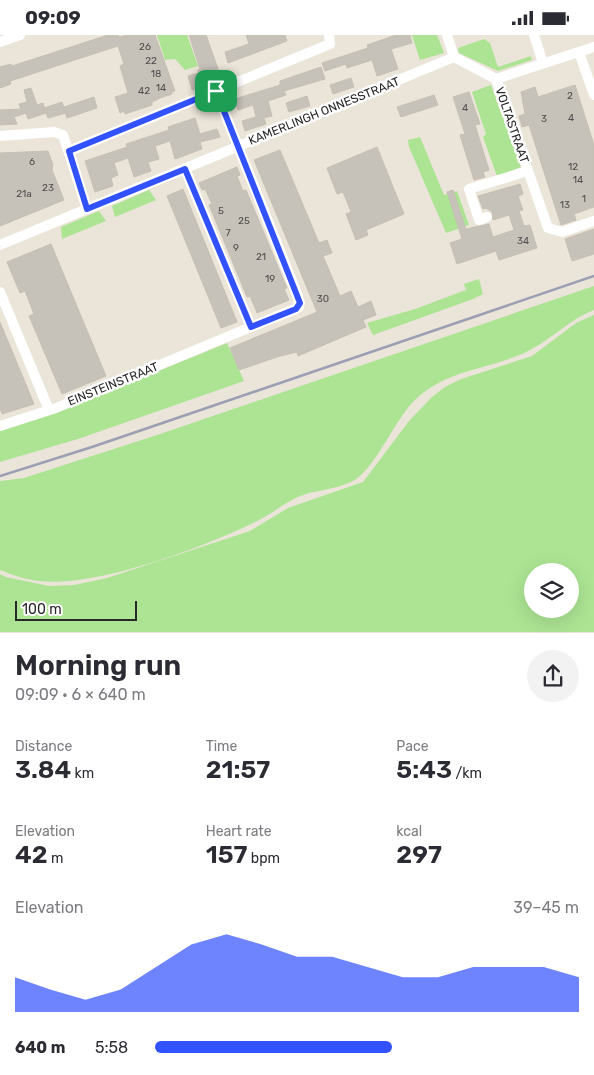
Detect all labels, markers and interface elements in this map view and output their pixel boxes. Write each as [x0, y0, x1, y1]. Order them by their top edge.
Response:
text: 09:09 [25, 6, 81, 29]
house number: 26 [139, 41, 151, 53]
house number: 22 [145, 55, 157, 67]
house number: 18 [151, 68, 161, 80]
pin [195, 70, 237, 112]
street label: KAMERLINGH ONNESSTRAAT [246, 74, 402, 148]
icon: arrive [202, 77, 230, 105]
house number: 14 [156, 82, 166, 94]
house number: 42 [138, 85, 150, 97]
street label: VOLTASTRAAT [492, 85, 532, 165]
house number: 2 [567, 90, 573, 102]
house number: 4 [462, 102, 468, 114]
house number: 4 [568, 112, 574, 124]
house number: 3 [541, 113, 547, 125]
house number: 6 [29, 156, 35, 168]
house number: 12 [568, 161, 578, 173]
house number: 14 [573, 174, 583, 186]
house number: 23 [42, 182, 54, 194]
house number: 21a [16, 188, 32, 200]
house number: 1 [582, 193, 586, 205]
house number: 13 [560, 199, 570, 211]
house number: 5 [218, 205, 224, 217]
house number: 25 [238, 215, 250, 227]
house number: 7 [225, 227, 231, 239]
house number: 34 [517, 235, 529, 247]
house number: 9 [233, 242, 239, 254]
house number: 21 [256, 251, 266, 263]
house number: 19 [265, 273, 275, 285]
house number: 30 [317, 293, 329, 305]
street label: EINSTEINSTRAAT [66, 359, 160, 409]
map controls [524, 563, 579, 618]
button: layers [524, 563, 579, 618]
scale bar [15, 597, 138, 621]
text: 100 m [22, 601, 62, 618]
text: Morning run [15, 649, 181, 682]
button: share [527, 650, 579, 702]
text: 09:09 · 6 × 640 m [15, 685, 146, 704]
text: Distance [15, 738, 72, 755]
text: Time [206, 738, 237, 755]
text: Pace [396, 738, 428, 755]
text: 3.84 [15, 755, 71, 784]
text: 21:57 [206, 755, 270, 784]
text: 5:43 [396, 755, 452, 784]
text: km [71, 765, 94, 782]
text: /km [452, 765, 482, 782]
text: Elevation [15, 823, 75, 840]
text: Heart rate [206, 823, 272, 840]
text: kcal [396, 823, 422, 840]
text: 42 [15, 840, 48, 869]
text: 157 [206, 840, 247, 869]
text: 297 [396, 840, 442, 869]
text: m [48, 850, 63, 867]
text: bpm [247, 850, 280, 867]
text: Elevation [15, 898, 84, 917]
text: 39–45 m [513, 898, 579, 917]
text: 640 m [15, 1038, 65, 1057]
text: 5:58 [95, 1038, 128, 1057]

